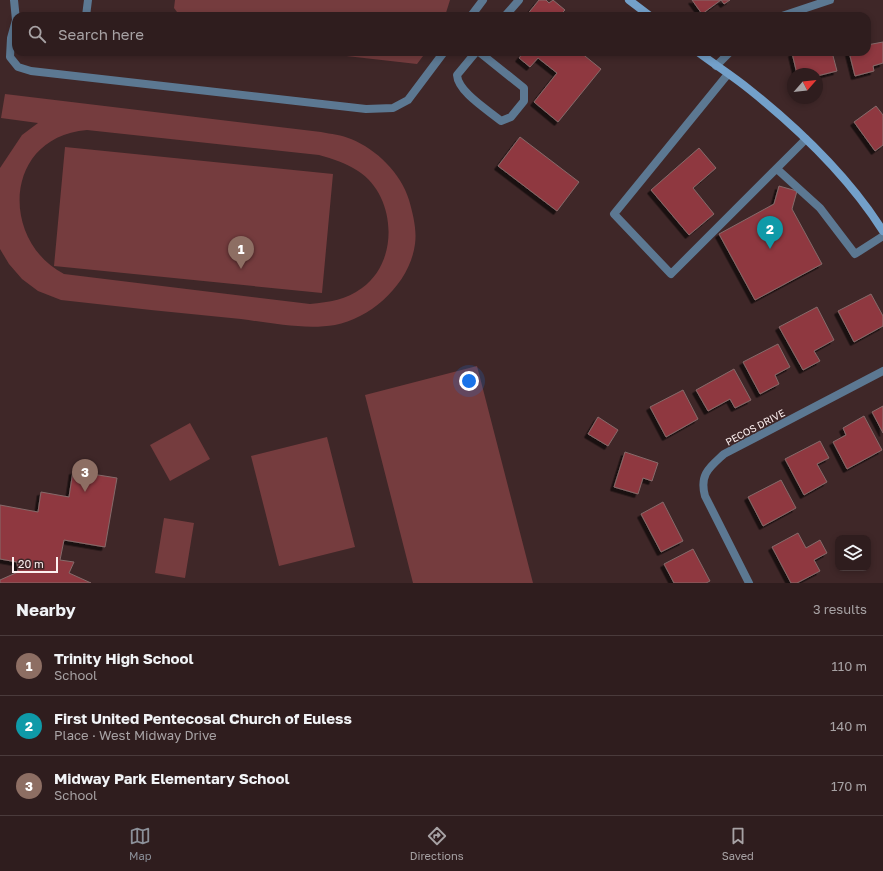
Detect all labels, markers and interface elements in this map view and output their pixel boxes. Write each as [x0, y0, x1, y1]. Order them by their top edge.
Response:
search box [12, 12, 871, 56]
icon: search [26, 23, 48, 45]
text: Search here [58, 25, 144, 43]
north arrow [787, 68, 823, 104]
pin: 2 [757, 216, 783, 249]
pin: 1 [228, 236, 254, 269]
your location [459, 371, 479, 391]
street label: PECOS DRIVE [723, 406, 787, 448]
pin: 3 [72, 459, 98, 492]
map controls [835, 535, 871, 571]
button: layers [835, 535, 871, 571]
scale bar [12, 555, 58, 574]
text: 20 m [18, 557, 44, 570]
text: Nearby [16, 599, 76, 620]
text: 3 results [813, 601, 867, 617]
text: Trinity High School [54, 649, 194, 667]
text: 1 [26, 658, 32, 674]
text: 110 m [832, 658, 867, 674]
text: School [54, 667, 97, 683]
text: First United Pentecosal Church of Euless [54, 709, 352, 727]
text: 2 [25, 718, 33, 734]
text: 140 m [830, 718, 867, 734]
text: Place · West Midway Drive [54, 727, 217, 743]
text: Midway Park Elementary School [54, 769, 289, 787]
text: 3 [25, 778, 33, 794]
text: 170 m [831, 778, 867, 794]
text: School [54, 787, 97, 803]
tab: Map [129, 825, 152, 862]
tab: Directions [410, 825, 464, 862]
tab: Saved [722, 825, 754, 862]

